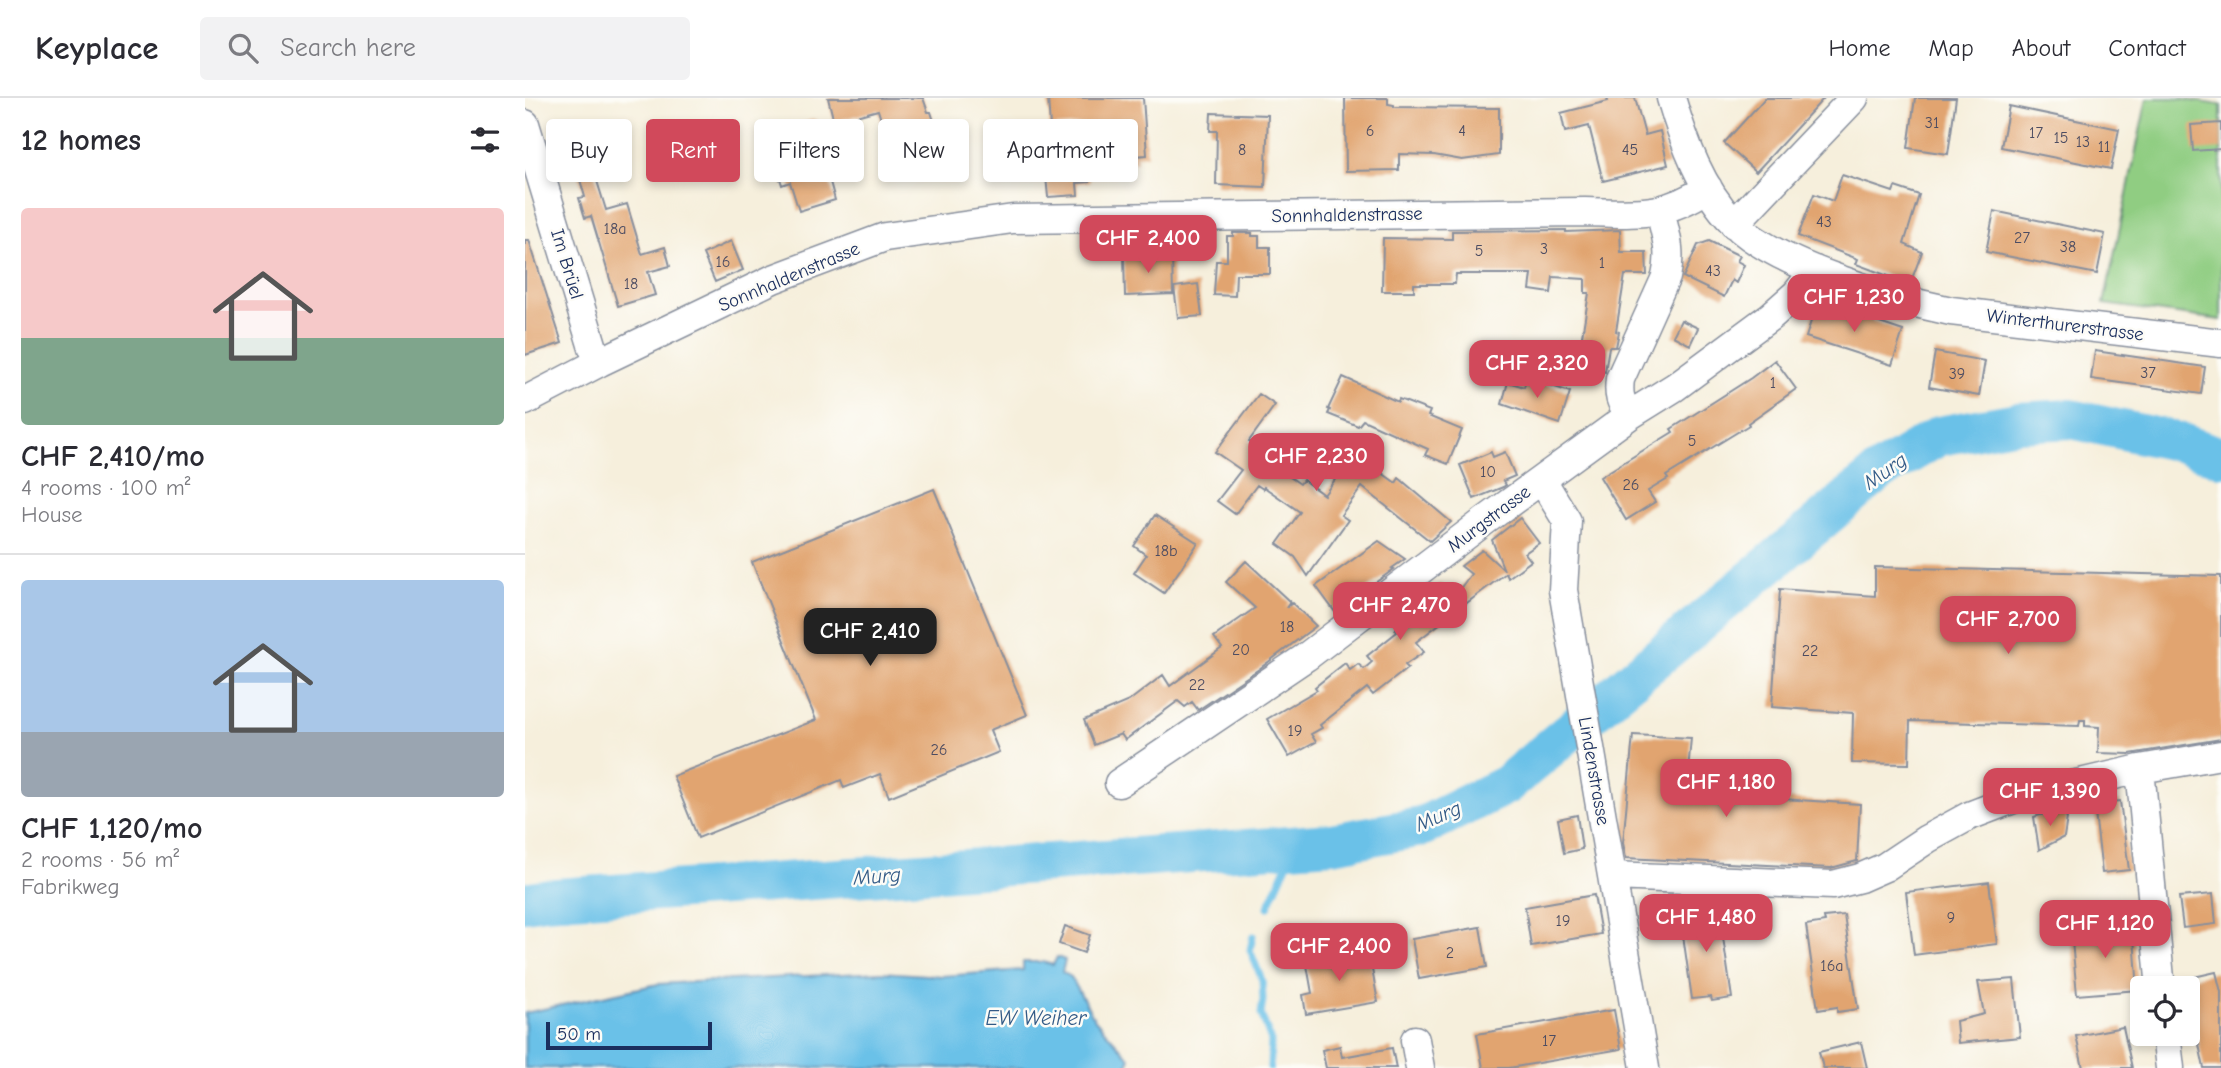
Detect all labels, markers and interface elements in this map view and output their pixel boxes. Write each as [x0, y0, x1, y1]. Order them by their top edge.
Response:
search box [200, 17, 690, 80]
text: Keyplace [35, 29, 158, 67]
icon: search [224, 29, 262, 67]
text: Search here [280, 33, 416, 63]
text: Home [1829, 34, 1890, 62]
text: Map [1928, 34, 1974, 62]
text: About [2012, 34, 2070, 62]
text: Contact [2108, 34, 2186, 62]
house number: 31 [1925, 114, 1939, 132]
chip: Buy [546, 119, 632, 182]
chip: Rent [646, 119, 740, 182]
chip: Filters [754, 119, 864, 182]
chip: New [878, 119, 969, 182]
chip: Apartment [983, 119, 1138, 182]
icon: filters [466, 121, 504, 159]
house number: 6 [1366, 122, 1374, 140]
house number: 4 [1458, 122, 1466, 140]
text: 12 homes [21, 123, 141, 158]
house number: 17 [2029, 124, 2043, 142]
house number: 15 [2053, 129, 2069, 147]
house number: 13 [2076, 133, 2090, 151]
house number: 11 [2098, 138, 2110, 156]
house number: 8 [1238, 141, 1246, 159]
house number: 45 [1622, 141, 1638, 159]
street label: Sonnhaldenstrasse [1271, 203, 1423, 227]
house number: 43 [1816, 213, 1832, 231]
pin: CHF 2,400 [1068, 216, 1228, 275]
house number: 18a [604, 220, 626, 238]
text: CHF 2,400 [1096, 224, 1200, 251]
street label: Im Brüel [546, 226, 588, 302]
house number: 27 [2014, 229, 2030, 247]
street label: Sonnhaldenstrasse [715, 237, 863, 317]
house number: 38 [2060, 238, 2076, 256]
house number: 3 [1540, 240, 1548, 258]
house number: 5 [1475, 242, 1483, 260]
icon: home [200, 253, 326, 379]
house number: 16 [715, 253, 731, 271]
house number: 1 [1599, 254, 1605, 272]
house number: 43 [1705, 262, 1721, 280]
pin: CHF 1,230 [1774, 274, 1934, 334]
house number: 18 [624, 275, 638, 293]
text: CHF 1,230 [1803, 283, 1905, 310]
street label: Winterthurerstrasse [1985, 304, 2145, 346]
pin: CHF 2,320 [1457, 341, 1617, 400]
text: CHF 2,320 [1485, 349, 1589, 376]
house number: 37 [2140, 364, 2156, 382]
house number: 39 [1949, 365, 1965, 383]
house number: 1 [1770, 374, 1776, 392]
house number: 5 [1688, 432, 1696, 450]
pin: CHF 2,230 [1236, 434, 1396, 493]
text: CHF 2,410/mo [21, 439, 205, 474]
text: CHF 2,230 [1264, 442, 1368, 469]
water label: Murg [1858, 448, 1911, 495]
house number: 10 [1480, 463, 1496, 481]
text: 4 rooms · 100 m² [21, 474, 190, 501]
house number: 26 [1622, 476, 1640, 494]
street label: Murgstrasse [1443, 481, 1535, 557]
text: House [21, 501, 83, 528]
house number: 18b [1154, 542, 1178, 560]
pin: CHF 2,470 [1320, 582, 1480, 642]
text: CHF 2,470 [1349, 591, 1451, 618]
pin: CHF 2,700 [1928, 596, 2088, 656]
text: CHF 2,700 [1956, 605, 2060, 632]
pin: CHF 2,410 [790, 608, 950, 668]
text: CHF 2,410 [820, 617, 920, 644]
house number: 18 [1280, 618, 1294, 636]
icon: home [200, 625, 326, 751]
house number: 20 [1232, 641, 1250, 659]
house number: 22 [1802, 642, 1818, 660]
house number: 22 [1189, 676, 1205, 694]
street label: Lindenstrasse [1574, 715, 1614, 827]
house number: 19 [1288, 722, 1302, 740]
house number: 26 [930, 741, 948, 759]
pin: CHF 1,180 [1646, 760, 1806, 819]
text: CHF 1,180 [1676, 768, 1776, 795]
pin: CHF 1,390 [1970, 768, 2130, 828]
text: CHF 1,390 [1999, 777, 2101, 804]
water label: Murg [1411, 796, 1465, 837]
text: CHF 1,120/mo [21, 811, 203, 846]
text: 2 rooms · 56 m² [21, 846, 179, 873]
water label: Murg [852, 862, 901, 890]
text: Fabrikweg [21, 873, 120, 900]
pin: CHF 1,480 [1626, 894, 1786, 954]
pin: CHF 1,120 [2025, 900, 2185, 960]
text: CHF 1,480 [1656, 903, 1756, 930]
house number: 9 [1947, 909, 1955, 927]
text: CHF 1,120 [2056, 909, 2154, 936]
house number: 19 [1556, 912, 1570, 930]
pin: CHF 2,400 [1259, 924, 1419, 983]
text: CHF 2,400 [1287, 932, 1391, 959]
house number: 2 [1446, 944, 1454, 962]
house number: 16a [1820, 957, 1844, 975]
map controls [2130, 976, 2200, 1046]
button: locate [2130, 976, 2200, 1046]
water label: EW Weiher [986, 1006, 1088, 1030]
scale bar [546, 1019, 712, 1051]
text: 50 m [557, 1023, 601, 1045]
house number: 17 [1542, 1032, 1556, 1050]

